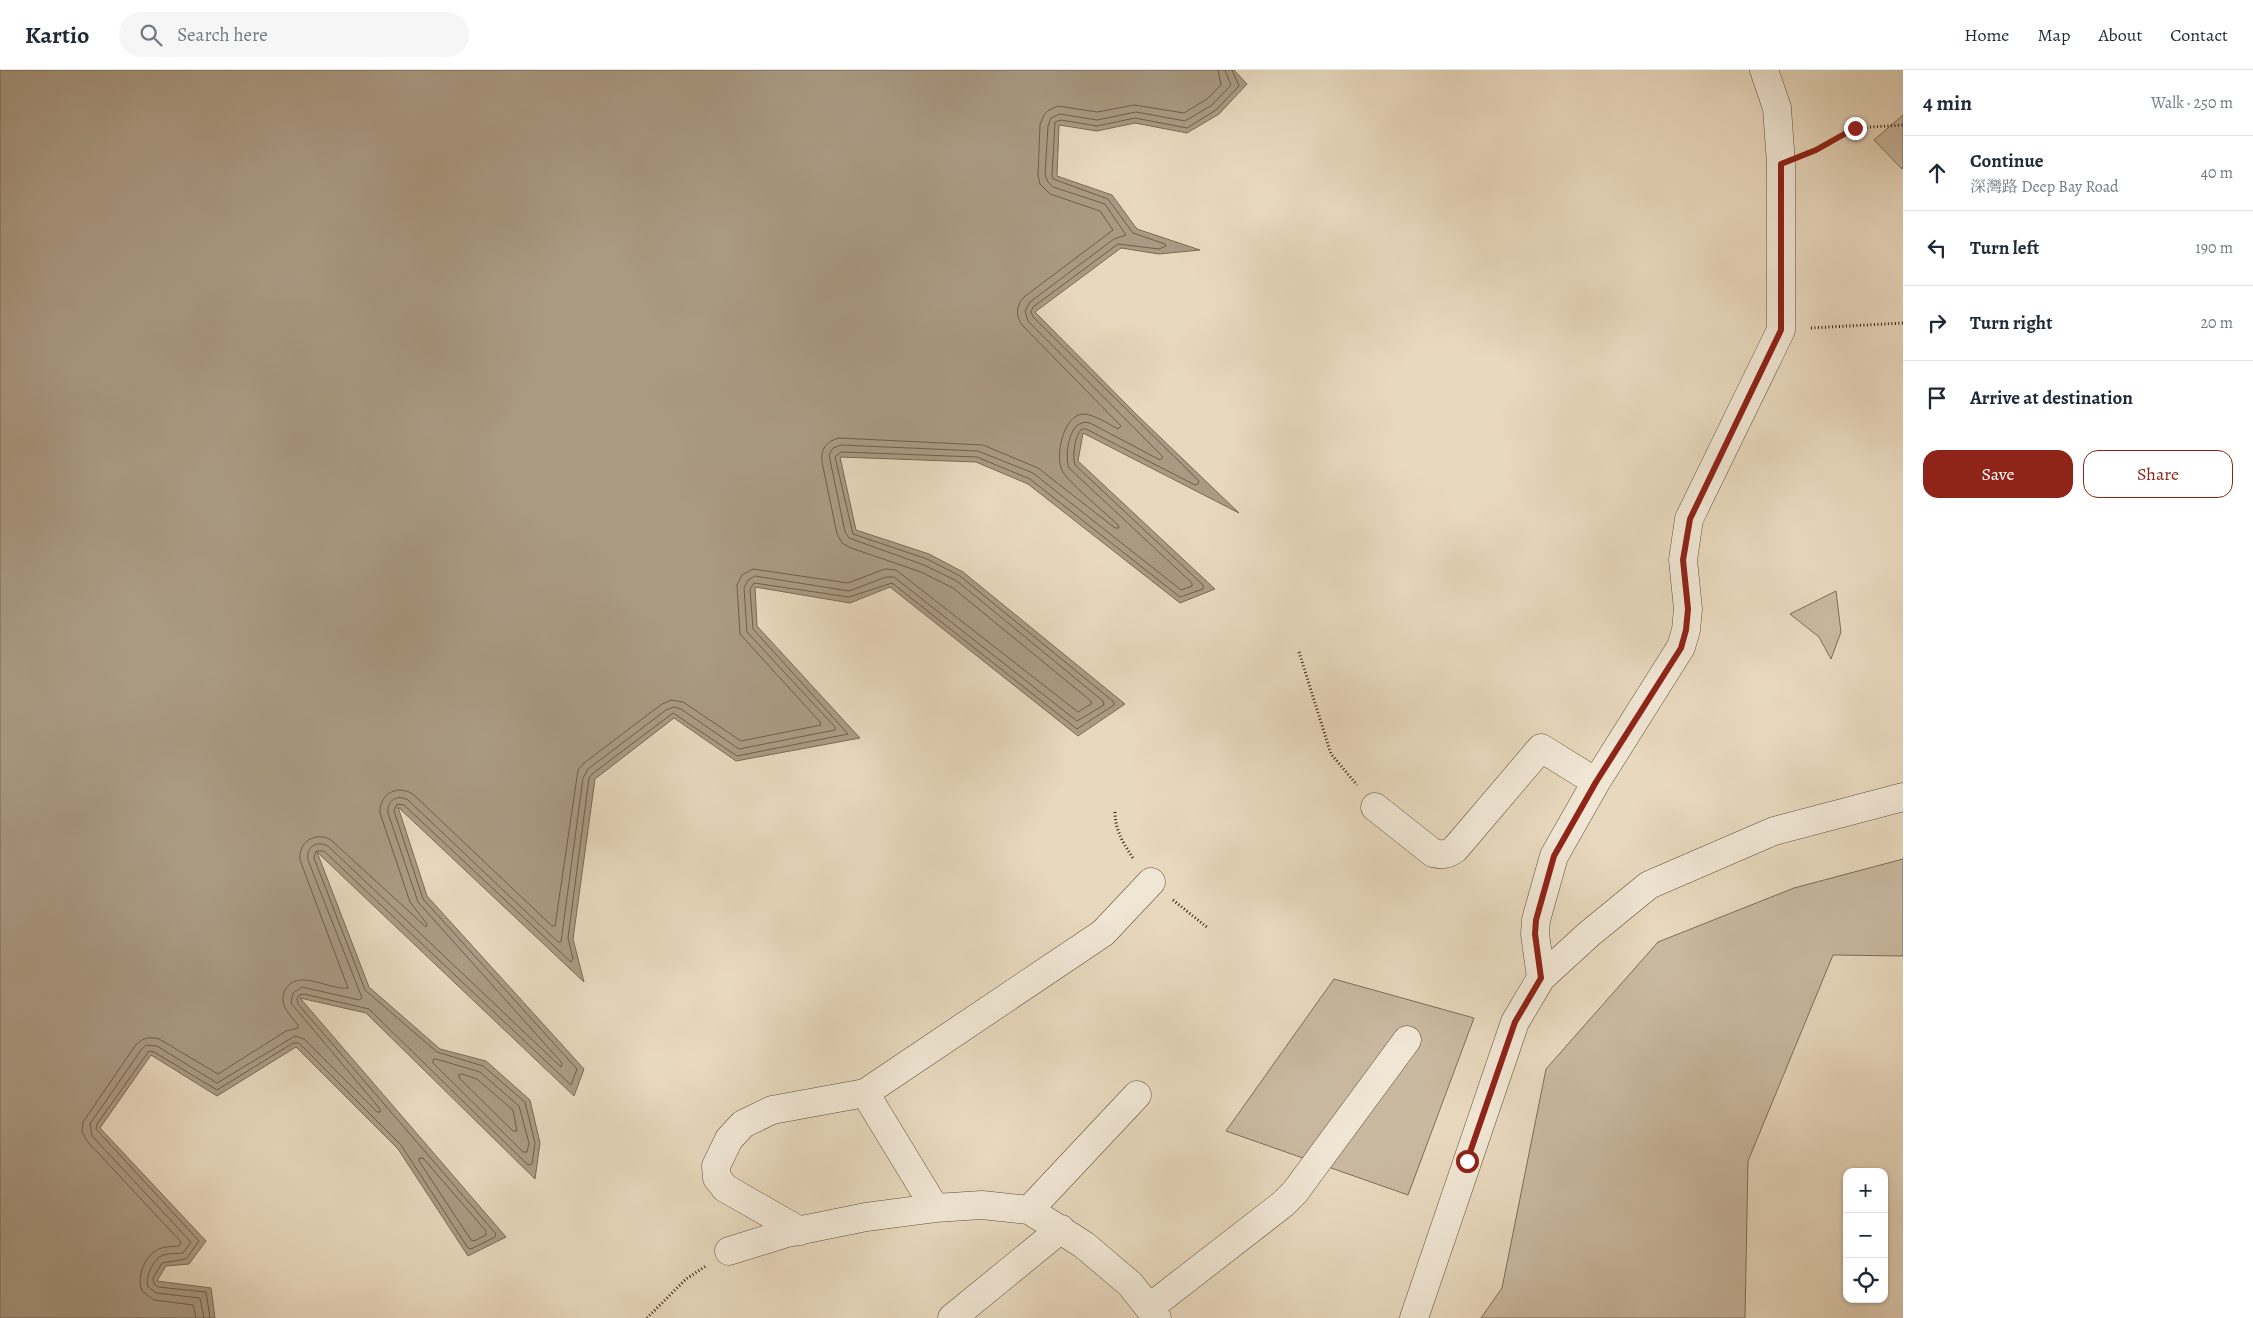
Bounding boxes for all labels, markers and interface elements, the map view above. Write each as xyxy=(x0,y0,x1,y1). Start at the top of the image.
search box xyxy=(119,12,469,57)
text: Kartio xyxy=(25,19,89,51)
icon: search xyxy=(137,21,165,49)
text: Search here xyxy=(177,22,268,48)
text: Home xyxy=(1964,23,2009,47)
text: Map xyxy=(2037,23,2070,47)
text: About xyxy=(2098,23,2142,47)
text: Contact xyxy=(2170,23,2228,47)
text: 4 min xyxy=(1923,89,1972,117)
text: Walk · 250 m xyxy=(2151,92,2233,114)
route end xyxy=(1844,117,1867,140)
text: Continue xyxy=(1970,148,2044,174)
icon: ahead xyxy=(1923,159,1951,187)
text: 40 m xyxy=(2201,162,2233,184)
text: 深灣路 Deep Bay Road xyxy=(1970,176,2119,198)
icon: left xyxy=(1923,234,1951,262)
text: Turn left xyxy=(1970,235,2039,261)
text: 190 m xyxy=(2195,237,2233,259)
icon: right xyxy=(1923,309,1951,337)
text: Turn right xyxy=(1970,310,2052,336)
text: 20 m xyxy=(2200,312,2233,334)
icon: arrive xyxy=(1923,384,1951,412)
text: Arrive at destination xyxy=(1970,385,2133,411)
button: Save xyxy=(1923,450,2073,498)
button: Share xyxy=(2083,450,2233,498)
route start xyxy=(1456,1150,1479,1173)
map controls xyxy=(1843,1168,1888,1303)
button: + xyxy=(1843,1168,1888,1213)
button: − xyxy=(1843,1213,1888,1258)
button: locate xyxy=(1843,1258,1888,1303)

